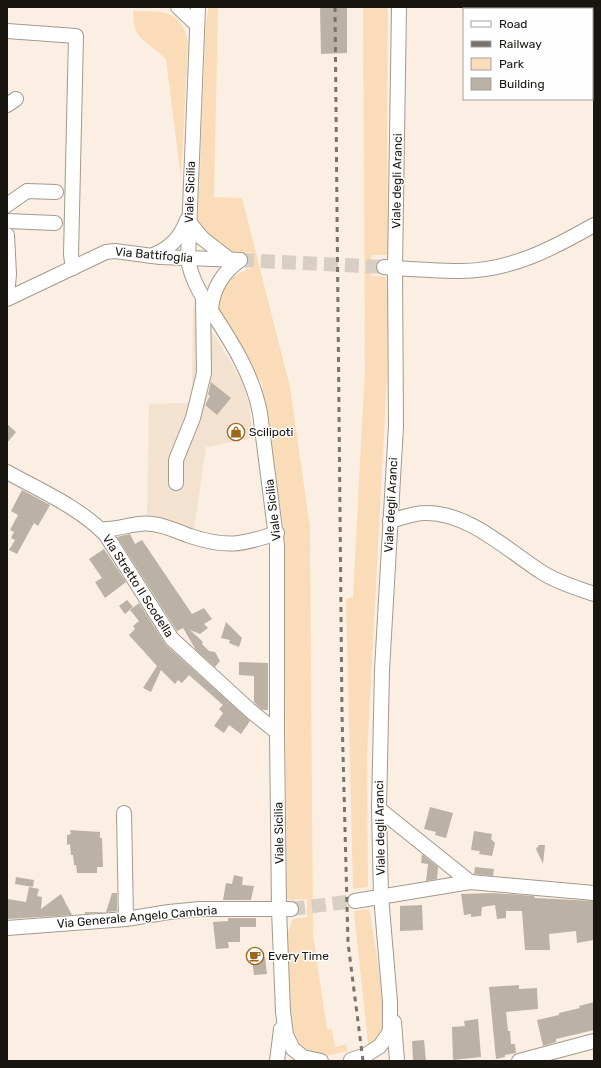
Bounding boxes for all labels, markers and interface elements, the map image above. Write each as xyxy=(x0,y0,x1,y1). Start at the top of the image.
legend xyxy=(463,8,593,100)
text: Road xyxy=(499,17,527,31)
text: Railway xyxy=(499,37,542,51)
text: Park xyxy=(499,57,525,71)
text: Building xyxy=(499,77,545,91)
street label: Viale degli Aranci xyxy=(389,133,405,229)
street label: Viale Sicilia xyxy=(182,161,198,223)
street label: Via Battifoglia xyxy=(114,245,194,265)
shop icon: Scilipoti xyxy=(226,422,246,442)
place label: Scilipoti xyxy=(249,425,293,439)
street label: Viale degli Aranci xyxy=(382,457,400,553)
street label: Viale Sicilia xyxy=(262,478,284,542)
street label: Via Stretto II Scodella xyxy=(100,532,176,640)
street label: Viale degli Aranci xyxy=(372,780,388,876)
street label: Viale Sicilia xyxy=(271,802,287,864)
street label: Via Generale Angelo Cambria xyxy=(56,903,218,931)
cafe icon: Every Time xyxy=(245,946,265,966)
place label: Every Time xyxy=(268,949,329,963)

